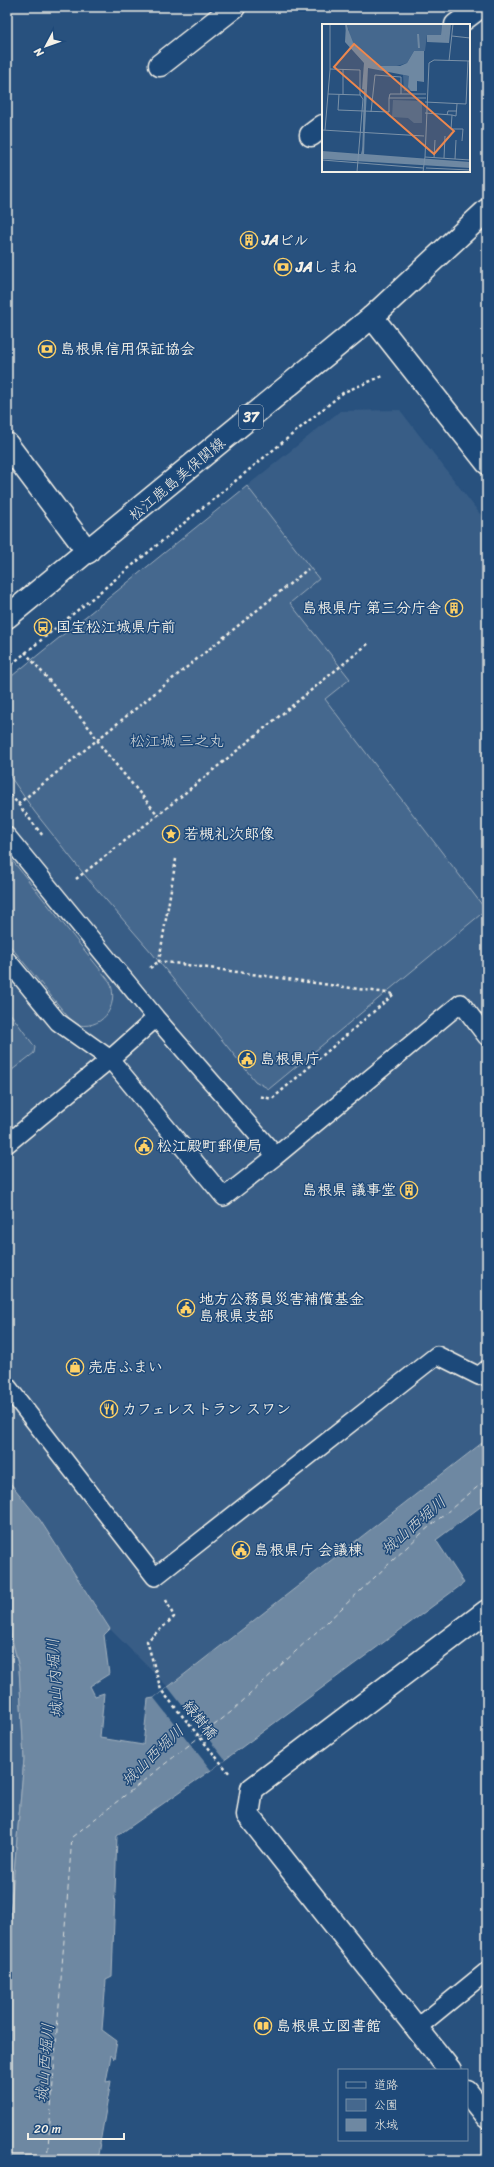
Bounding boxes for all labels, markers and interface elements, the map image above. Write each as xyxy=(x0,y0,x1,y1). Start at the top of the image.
inset map xyxy=(322,24,470,172)
north arrow xyxy=(26,26,66,66)
text: N xyxy=(29,43,49,62)
place label: JAビル xyxy=(261,227,309,253)
building icon: JAビル xyxy=(239,230,259,250)
place label: JAしまね xyxy=(295,254,358,280)
bank icon: JAしまね xyxy=(273,257,293,277)
place label: 島根県信用保証協会 xyxy=(60,336,195,362)
bank icon: 島根県信用保証協会 xyxy=(37,339,57,359)
road number: 37 xyxy=(239,405,263,429)
street label: 松江鹿島美保関線 xyxy=(123,430,231,528)
place label: 島根県庁 第三分庁舎 xyxy=(302,595,441,621)
building icon: 島根県庁 第三分庁舎 xyxy=(444,598,464,618)
place label: 国宝松江城県庁前 xyxy=(56,614,176,640)
bus stop icon: 国宝松江城県庁前 xyxy=(33,617,53,637)
park label: 松江城 三之丸 xyxy=(130,728,224,754)
place label: 若槻礼次郎像 xyxy=(184,821,274,847)
place icon: 若槻礼次郎像 xyxy=(161,824,181,844)
place label: 島根県庁 xyxy=(260,1046,320,1072)
public building icon: 島根県庁 xyxy=(237,1049,257,1069)
place label: 松江殿町郵便局 xyxy=(157,1133,262,1159)
public building icon: 松江殿町郵便局 xyxy=(134,1136,154,1156)
place label: 島根県 議事堂 xyxy=(302,1177,396,1203)
building icon: 島根県 議事堂 xyxy=(399,1180,419,1200)
place label: 地方公務員災害補償基金 島根県支部 xyxy=(199,1286,364,1329)
public building icon: 地方公務員災害補償基金 島根県支部 xyxy=(176,1298,196,1318)
place label: 売店ふまい xyxy=(88,1354,163,1380)
shop icon: 売店ふまい xyxy=(65,1357,85,1377)
place label: カフェレストラン スワン xyxy=(122,1396,291,1422)
restaurant icon: カフェレストラン スワン xyxy=(99,1399,119,1419)
water label: 城山西堀川 xyxy=(374,1488,453,1563)
place label: 島根県庁 会議棟 xyxy=(254,1537,363,1563)
public building icon: 島根県庁 会議棟 xyxy=(231,1540,251,1560)
water label: 城山内堀川 xyxy=(38,1637,71,1719)
street label: 緑樹橋 xyxy=(176,1694,224,1746)
water label: 城山西堀川 xyxy=(113,1717,191,1794)
place label: 島根県立図書館 xyxy=(276,2013,381,2039)
library icon: 島根県立図書館 xyxy=(253,2016,273,2036)
water label: 城山西堀川 xyxy=(27,2022,62,2104)
legend xyxy=(338,2069,468,2141)
text: 道路 xyxy=(374,2074,398,2096)
text: 公園 xyxy=(374,2094,398,2116)
text: 水域 xyxy=(374,2114,398,2136)
scale bar xyxy=(28,2115,124,2141)
text: 20 m xyxy=(34,2118,61,2140)

